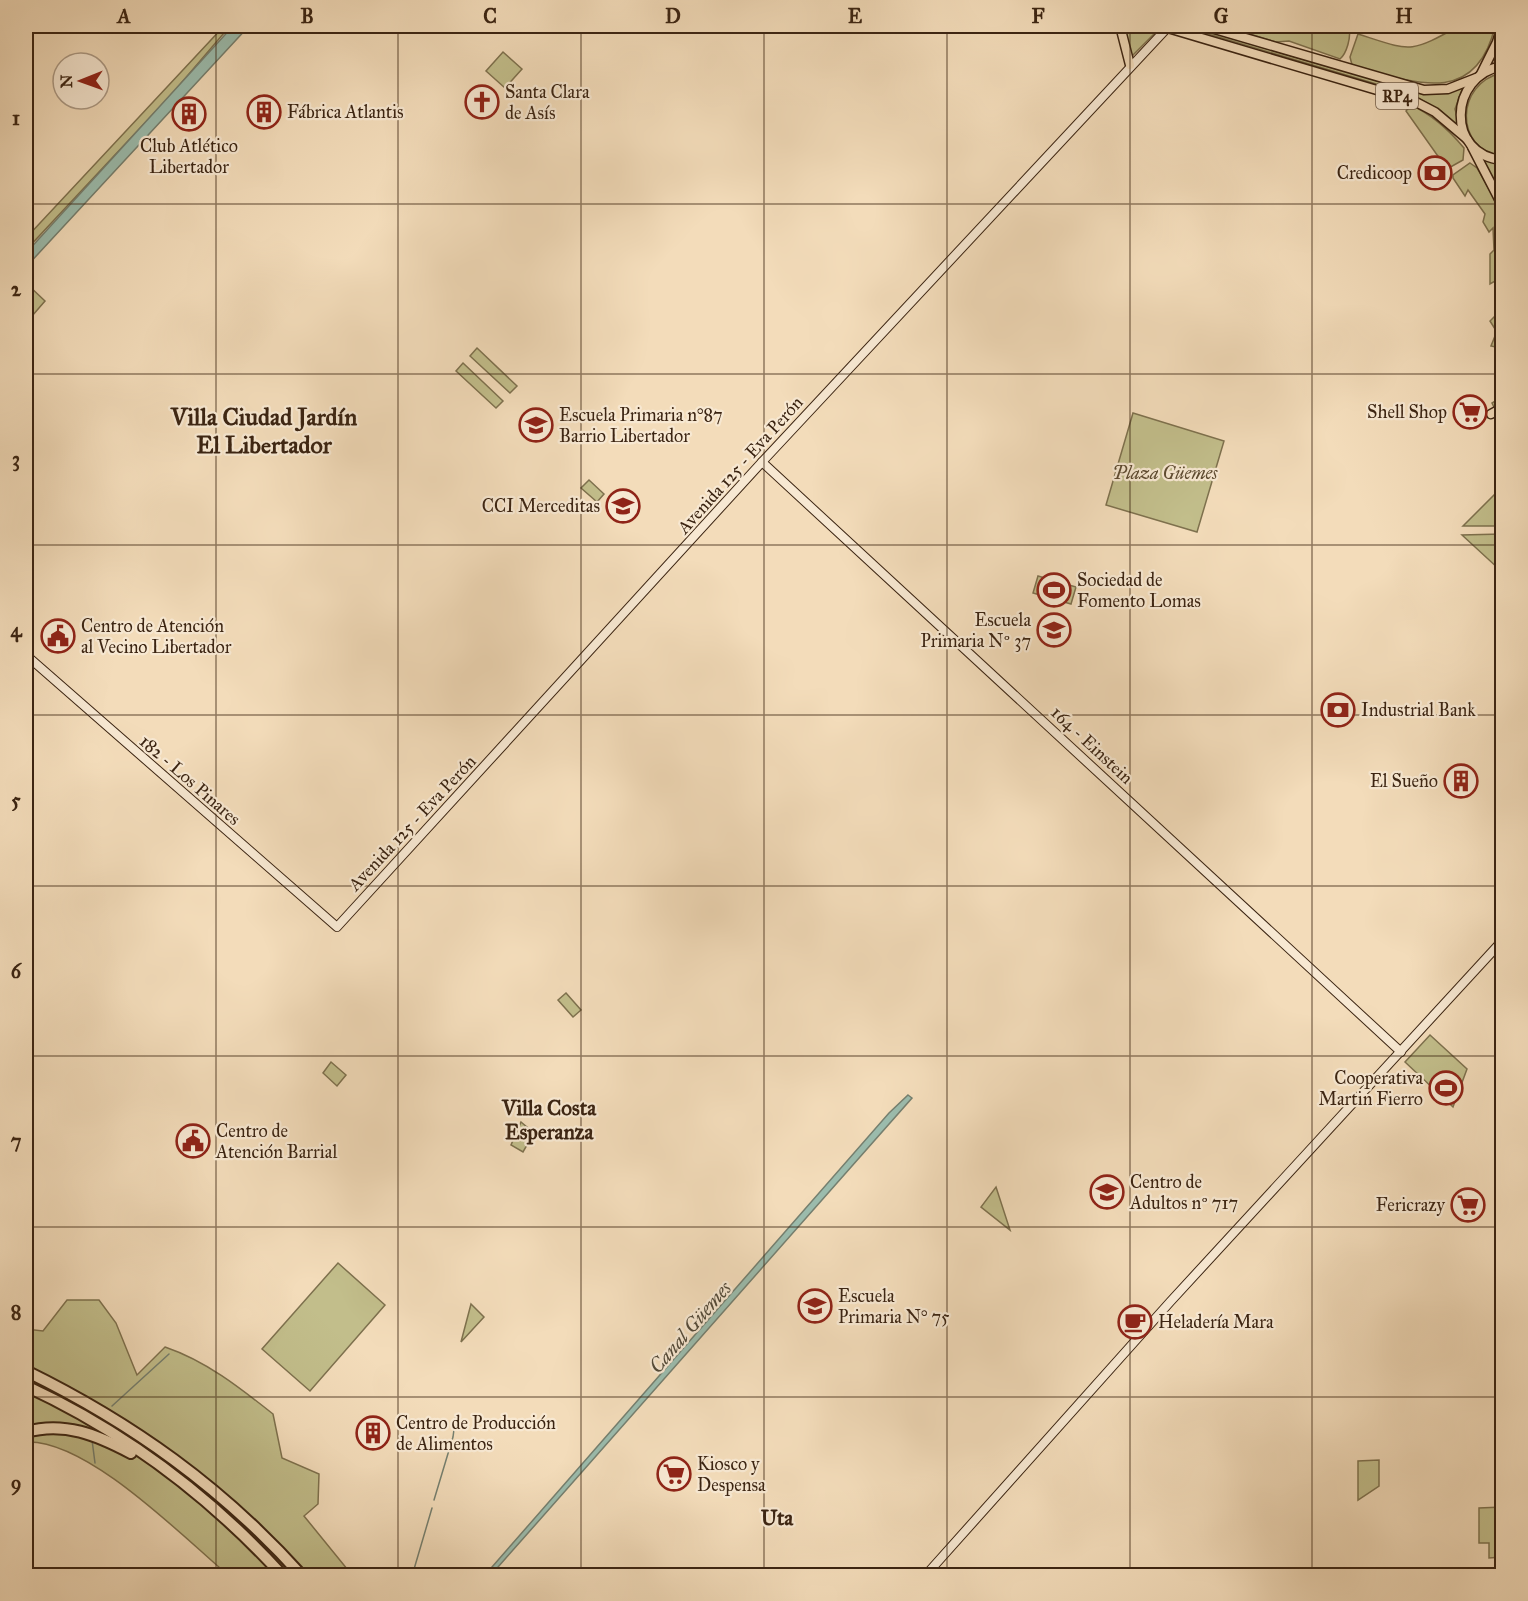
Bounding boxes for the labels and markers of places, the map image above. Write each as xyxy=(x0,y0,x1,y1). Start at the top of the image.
place label: Santa Clara de Asís xyxy=(505,81,590,124)
church icon: Santa Clara de Asís xyxy=(464,84,500,120)
building icon: Fábrica Atlantis xyxy=(246,94,282,130)
building icon: Club Atlético Libertador xyxy=(171,96,207,132)
place label: Fábrica Atlantis xyxy=(287,101,404,123)
place label: Club Atlético Libertador xyxy=(140,135,238,178)
bank icon: Credicoop xyxy=(1417,155,1453,191)
place label: Credicoop xyxy=(1337,162,1412,184)
supermarket icon: Shell Shop xyxy=(1452,394,1488,430)
place label: Shell Shop xyxy=(1367,401,1447,423)
place label: Escuela Primaria n°87 Barrio Libertador xyxy=(559,404,723,447)
school or university icon: Escuela Primaria n°87 Barrio Libertador xyxy=(518,407,554,443)
school or university icon: CCI Merceditas xyxy=(605,488,641,524)
place label: CCI Merceditas xyxy=(482,495,600,517)
place label: Sociedad de Fomento Lomas xyxy=(1077,569,1201,612)
sports icon: Sociedad de Fomento Lomas xyxy=(1036,572,1072,608)
place label: Escuela Primaria Nº 37 xyxy=(920,609,1031,652)
school or university icon: Escuela Primaria Nº 37 xyxy=(1036,612,1072,648)
place label: Centro de Atención al Vecino Libertador xyxy=(81,615,232,658)
public building icon: Centro de Atención al Vecino Libertador xyxy=(40,618,76,654)
bank icon: Industrial Bank xyxy=(1320,692,1356,728)
place label: Industrial Bank xyxy=(1361,699,1476,721)
building icon: El Sueño xyxy=(1443,763,1479,799)
place label: El Sueño xyxy=(1370,770,1438,792)
place label: Cooperativa Martin Fierro xyxy=(1318,1067,1423,1110)
sports icon: Cooperativa Martin Fierro xyxy=(1428,1070,1464,1106)
place label: Centro de Atención Barrial xyxy=(215,1120,337,1163)
public building icon: Centro de Atención Barrial xyxy=(175,1123,211,1159)
place label: Centro de Adultos nº 717 xyxy=(1129,1171,1238,1214)
school or university icon: Centro de Adultos nº 717 xyxy=(1089,1174,1125,1210)
supermarket icon: Fericrazy xyxy=(1450,1187,1486,1223)
place label: Fericrazy xyxy=(1376,1194,1446,1216)
place label: Escuela Primaria N° 75 xyxy=(838,1285,950,1328)
school or university icon: Escuela Primaria N° 75 xyxy=(797,1288,833,1324)
cafe icon: Heladería Mara xyxy=(1117,1304,1153,1340)
place label: Heladería Mara xyxy=(1158,1311,1274,1333)
place label: Centro de Producción de Alimentos xyxy=(396,1412,556,1455)
building icon: Centro de Producción de Alimentos xyxy=(355,1415,391,1451)
place label: Kiosco y Despensa xyxy=(697,1453,766,1496)
supermarket icon: Kiosco y Despensa xyxy=(656,1456,692,1492)

